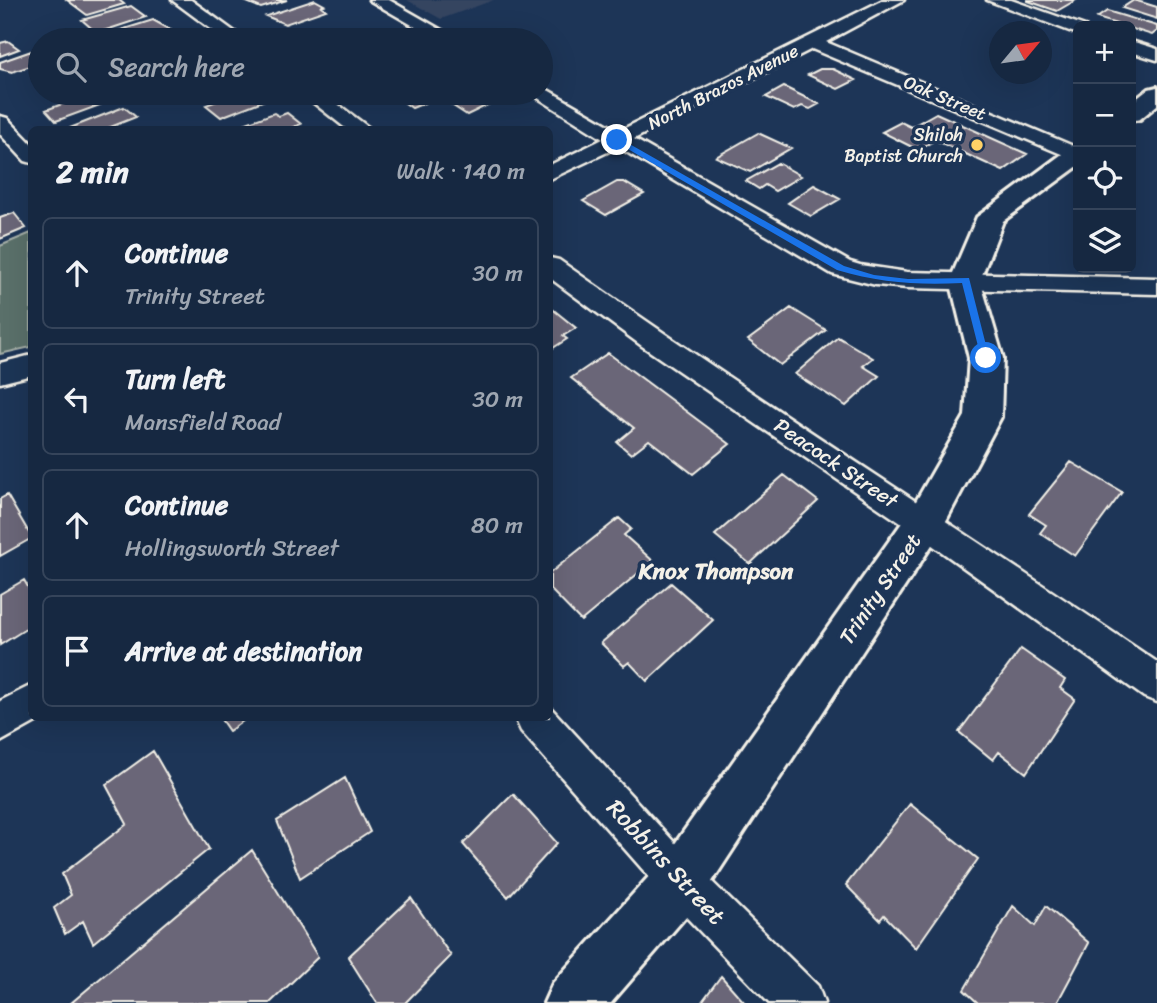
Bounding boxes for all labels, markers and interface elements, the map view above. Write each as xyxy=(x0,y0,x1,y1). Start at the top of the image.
north arrow xyxy=(989,21,1052,84)
map controls xyxy=(1073,21,1136,273)
button: + xyxy=(1073,21,1136,84)
search box xyxy=(28,28,553,105)
street label: North Brazos Avenue xyxy=(642,35,804,139)
text: Search here xyxy=(108,44,245,90)
icon: search xyxy=(52,48,90,86)
street label: Oak Street xyxy=(899,66,992,130)
button: − xyxy=(1073,84,1136,147)
place label: Shiloh Baptist Church xyxy=(844,119,963,172)
route end xyxy=(601,124,632,155)
marker: Shiloh Baptist Church xyxy=(969,137,985,153)
text: 2 min xyxy=(56,145,129,199)
button: locate xyxy=(1073,147,1136,210)
text: Walk · 140 m xyxy=(396,151,525,192)
button: layers xyxy=(1073,210,1136,273)
text: Continue xyxy=(125,230,228,276)
text: 30 m xyxy=(472,253,523,294)
icon: ahead xyxy=(58,254,96,292)
text: Trinity Street xyxy=(125,276,265,317)
route start xyxy=(970,342,1001,373)
text: Turn left xyxy=(125,356,225,402)
text: 30 m xyxy=(472,379,523,420)
icon: left xyxy=(58,380,96,418)
text: Mansfield Road xyxy=(125,402,281,443)
street label: Peacock Street xyxy=(766,407,907,520)
text: Continue xyxy=(125,482,228,528)
text: 80 m xyxy=(471,505,523,546)
icon: ahead xyxy=(58,506,96,544)
street label: Trinity Street xyxy=(828,525,932,653)
text: Hollingsworth Street xyxy=(125,528,339,569)
district label: Knox Thompson xyxy=(638,551,794,592)
text: Arrive at destination xyxy=(125,628,362,674)
icon: arrive xyxy=(58,632,96,670)
street label: Robbins Street xyxy=(596,789,736,935)

